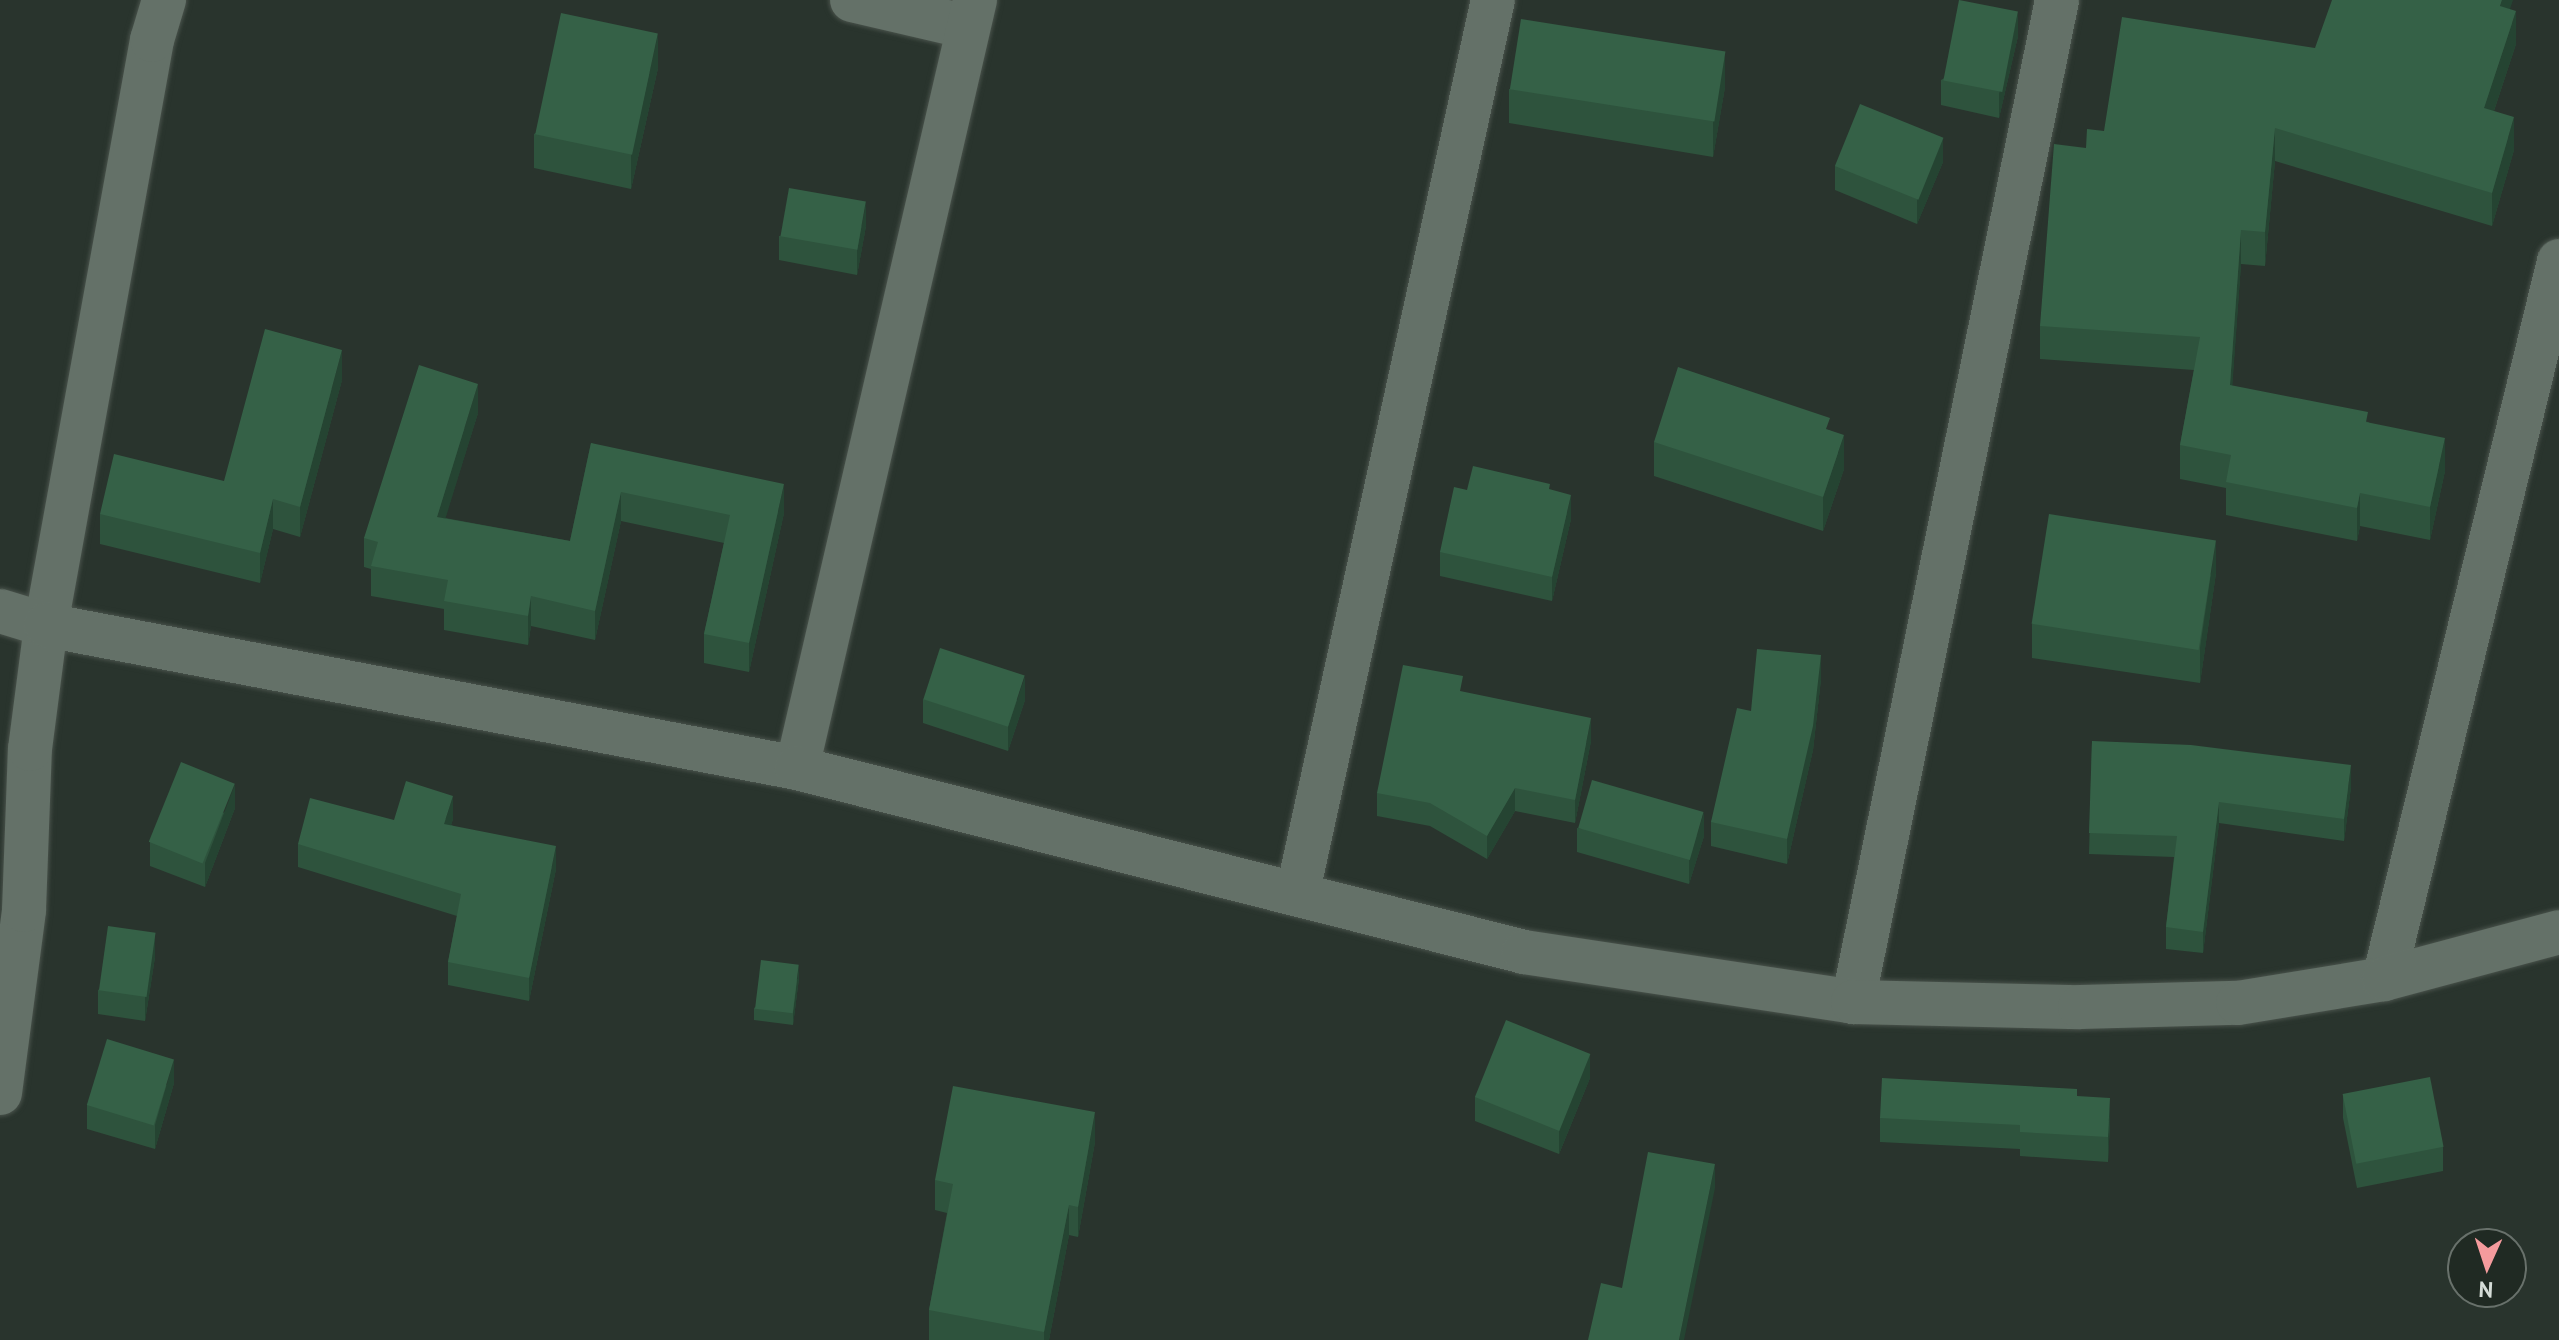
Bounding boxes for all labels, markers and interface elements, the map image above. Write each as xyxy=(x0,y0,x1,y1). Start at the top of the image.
north arrow xyxy=(2447,1228,2527,1308)
text: N xyxy=(2478,1276,2494,1304)

